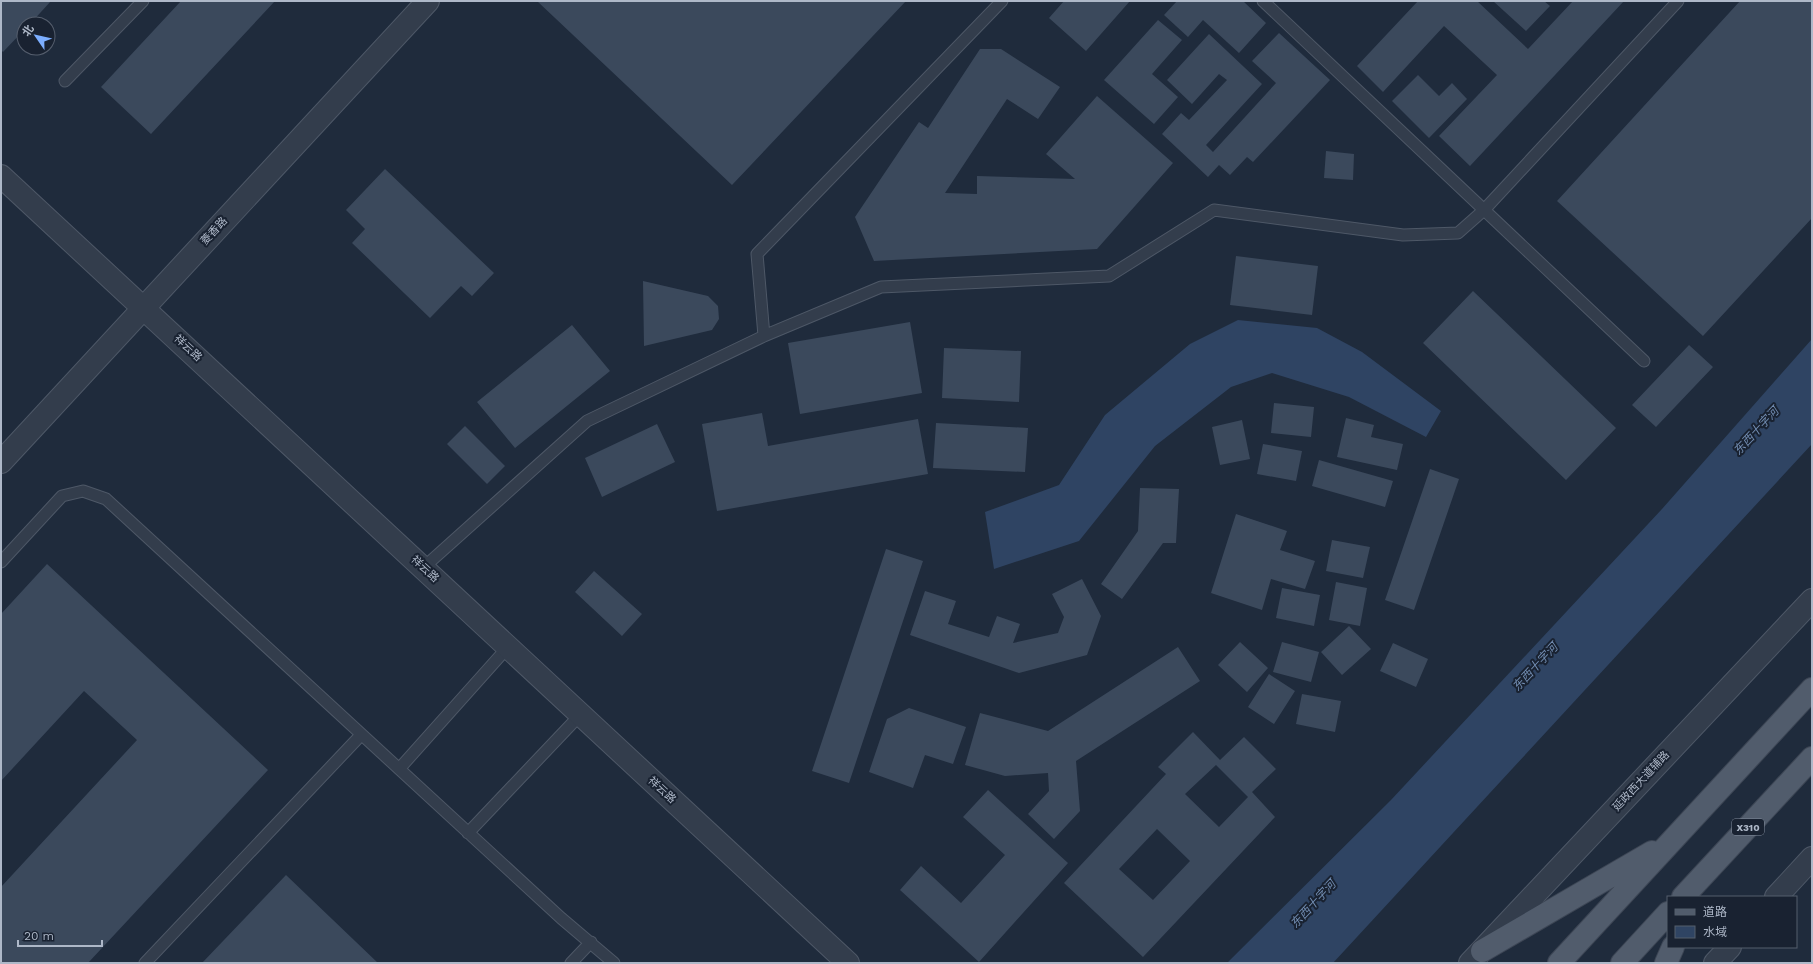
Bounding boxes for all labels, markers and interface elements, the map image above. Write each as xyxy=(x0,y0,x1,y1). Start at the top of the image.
north arrow xyxy=(16,16,56,56)
text: 北 xyxy=(20,22,37,39)
street label: 菱香路 xyxy=(198,214,230,248)
street label: 祥云路 xyxy=(171,332,205,364)
water label: 东西十字河 xyxy=(1730,403,1783,458)
street label: 祥云路 xyxy=(408,553,442,585)
water label: 东西十字河 xyxy=(1509,639,1562,694)
street label: 延政西大道辅路 xyxy=(1610,748,1672,814)
street label: 祥云路 xyxy=(645,774,679,806)
road number: X310 xyxy=(1732,819,1764,835)
water label: 东西十字河 xyxy=(1287,876,1340,931)
legend xyxy=(1667,896,1797,948)
text: 道路 xyxy=(1703,905,1727,919)
scale bar xyxy=(18,922,102,948)
text: 水域 xyxy=(1703,925,1727,939)
text: 20 m xyxy=(24,929,54,943)

